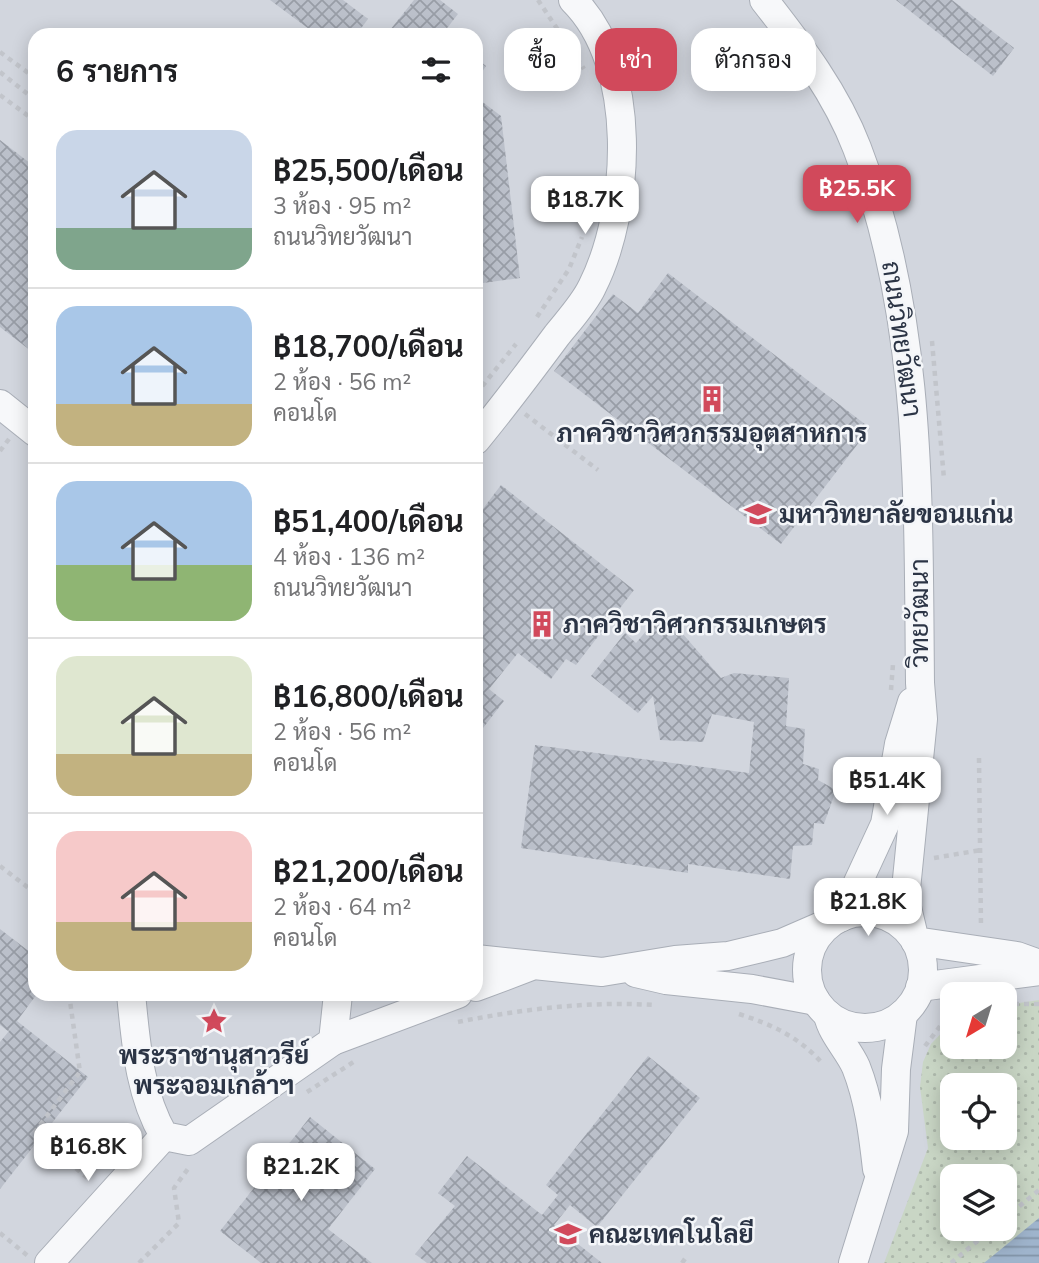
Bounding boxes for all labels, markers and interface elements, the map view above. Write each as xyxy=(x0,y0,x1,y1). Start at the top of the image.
chip: ซื้อ xyxy=(504,28,581,91)
chip: เช่า xyxy=(595,28,677,91)
chip: ตัวกรอง xyxy=(691,28,816,91)
icon: filters xyxy=(417,51,455,89)
text: 6 รายการ xyxy=(56,52,178,90)
text: ฿25,500/เดือน xyxy=(273,151,464,189)
icon: home xyxy=(112,158,196,242)
pin: ฿25.5K xyxy=(800,166,914,225)
text: ฿25.5K xyxy=(819,173,895,202)
pin: ฿18.7K xyxy=(528,176,642,236)
text: ฿18.7K xyxy=(547,184,623,213)
text: 3 ห้อง · 95 m² xyxy=(273,191,411,220)
text: ถนนวิทยวัฒนา xyxy=(273,222,412,251)
street label: ถนนวิทยวัฒนา xyxy=(875,259,930,419)
text: ฿18,700/เดือน xyxy=(273,327,464,365)
icon: home xyxy=(112,334,196,418)
text: 2 ห้อง · 56 m² xyxy=(273,367,411,396)
building icon: ภาควิชาวิศวกรรมอุตสาหการ xyxy=(697,384,727,414)
text: คอนโด xyxy=(273,398,337,427)
place label: ภาควิชาวิศวกรรมอุตสาหการ xyxy=(556,416,868,451)
place label: มหาวิทยาลัยขอนแก่น xyxy=(779,497,1014,530)
school or university icon: มหาวิทยาลัยขอนแก่น xyxy=(743,499,773,529)
text: ฿51,400/เดือน xyxy=(273,502,464,540)
icon: home xyxy=(112,509,196,593)
text: 4 ห้อง · 136 m² xyxy=(273,542,425,571)
street label: วิทยวัฒนา xyxy=(902,558,935,669)
text: ถนนวิทยวัฒนา xyxy=(273,573,412,602)
place label: ภาควิชาวิศวกรรมเกษตร xyxy=(563,607,827,640)
building icon: ภาควิชาวิศวกรรมเกษตร xyxy=(527,609,557,639)
text: ฿16,800/เดือน xyxy=(273,677,464,715)
icon: home xyxy=(112,684,196,768)
text: 2 ห้อง · 56 m² xyxy=(273,717,411,746)
text: คอนโด xyxy=(273,748,337,777)
pin: ฿51.4K xyxy=(830,758,944,817)
text: ฿51.4K xyxy=(849,765,925,794)
text: ฿21,200/เดือน xyxy=(273,852,464,890)
icon: home xyxy=(112,859,196,943)
pin: ฿21.8K xyxy=(811,878,925,938)
text: ฿21.8K xyxy=(830,886,906,915)
text: 2 ห้อง · 64 m² xyxy=(273,892,411,921)
text: คอนโด xyxy=(273,923,337,952)
north arrow xyxy=(940,982,1017,1059)
map controls xyxy=(940,982,1017,1241)
place icon: พระราชานุสาวรีย์ พระจอมเกล้าฯ xyxy=(199,1006,229,1036)
place label: พระราชานุสาวรีย์ พระจอมเกล้าฯ xyxy=(119,1038,310,1101)
button: locate xyxy=(940,1073,1017,1150)
pin: ฿16.8K xyxy=(31,1124,145,1183)
text: ฿16.8K xyxy=(50,1131,126,1160)
pin: ฿21.2K xyxy=(244,1144,358,1203)
text: ฿21.2K xyxy=(263,1151,339,1180)
button: layers xyxy=(940,1164,1017,1241)
place label: คณะเทคโนโลยี xyxy=(589,1217,754,1250)
school or university icon: คณะเทคโนโลยี xyxy=(553,1219,583,1249)

